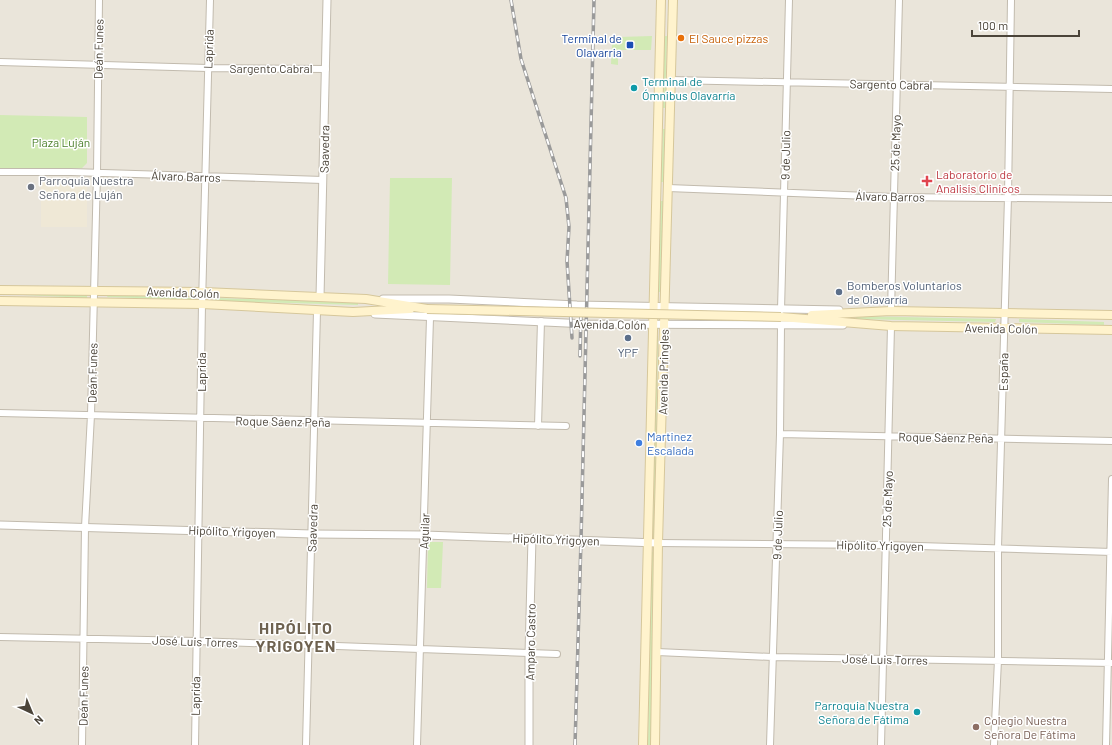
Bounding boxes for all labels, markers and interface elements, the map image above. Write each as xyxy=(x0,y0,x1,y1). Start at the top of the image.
scale bar xyxy=(972,12,1079,38)
text: 100 m xyxy=(978,18,1008,32)
street label: Deán Funes xyxy=(90,19,106,79)
street label: Laprida xyxy=(200,29,216,69)
place label: Terminal de Olavarria xyxy=(562,31,622,59)
place label: El Sauce pizzas xyxy=(689,31,768,45)
marker: El Sauce pizzas xyxy=(676,33,686,43)
marker: Terminal de Olavarria xyxy=(625,40,635,50)
street label: Sargento Cabral xyxy=(230,61,312,75)
place label: Terminal de Ómnibus Olavarría xyxy=(642,74,735,102)
street label: Sargento Cabral xyxy=(849,76,933,92)
marker: Terminal de Ómnibus Olavarría xyxy=(629,83,639,93)
street label: 25 de Mayo xyxy=(887,114,903,172)
street label: Saavedra xyxy=(317,125,331,173)
street label: 9 de Julio xyxy=(778,130,792,180)
park label: Plaza Luján xyxy=(32,135,90,149)
place label: Laboratorio de Analisis Clinicos xyxy=(936,167,1020,195)
street label: Álvaro Barros xyxy=(151,168,221,184)
place label: Parroquia Nuestra Señora de Luján xyxy=(39,173,134,201)
marker: Laboratorio de Analisis Clinicos xyxy=(921,175,933,187)
marker: Parroquia Nuestra Señora de Luján xyxy=(26,182,36,192)
street label: Álvaro Barros xyxy=(855,188,925,204)
place label: Bomberos Voluntarios de Olavarría xyxy=(847,278,962,306)
street label: Avenida Colón xyxy=(146,284,220,300)
marker: Bomberos Voluntarios de Olavarría xyxy=(834,287,844,297)
street label: Avenida Colón xyxy=(573,316,647,332)
street label: Avenida Colón xyxy=(964,320,1038,336)
street label: Avenida Pringles xyxy=(655,329,671,415)
marker: YPF xyxy=(623,333,633,343)
street label: Deán Funes xyxy=(84,343,100,403)
place label: YPF xyxy=(618,345,638,359)
street label: Laprida xyxy=(194,352,208,392)
street label: España xyxy=(996,353,1010,391)
street label: Roque Sáenz Peña xyxy=(235,413,331,429)
place label: Martinez Escalada xyxy=(647,429,694,457)
street label: Roque Sáenz Peña xyxy=(898,429,994,445)
marker: Martinez Escalada xyxy=(634,438,644,448)
street label: 25 de Mayo xyxy=(879,470,895,528)
street label: Saavedra xyxy=(304,504,320,552)
street label: 9 de Julio xyxy=(769,510,785,560)
street label: Aguilar xyxy=(416,512,432,549)
street label: Hipólito Yrigoyen xyxy=(188,522,276,540)
street label: Hipólito Yrigoyen xyxy=(512,530,600,548)
street label: Hipólito Yrigoyen xyxy=(836,537,924,553)
street label: Amparo Castro xyxy=(522,603,538,681)
district label: HIPÓLITO YRIGOYEN xyxy=(256,618,336,655)
street label: José Luis Torres xyxy=(152,633,238,650)
street label: José Luis Torres xyxy=(842,651,928,667)
street label: Deán Funes xyxy=(75,666,91,726)
street label: Laprida xyxy=(188,676,202,716)
north arrow xyxy=(12,693,52,733)
place label: Parroquia Nuestra Señora de Fátima xyxy=(814,698,909,726)
marker: Parroquia Nuestra Señora de Fátima xyxy=(912,707,922,717)
text: N xyxy=(32,713,46,728)
place label: Colegio Nuestra Señora De Fátima xyxy=(984,713,1076,741)
marker: Colegio Nuestra Señora De Fátima xyxy=(971,722,981,732)

